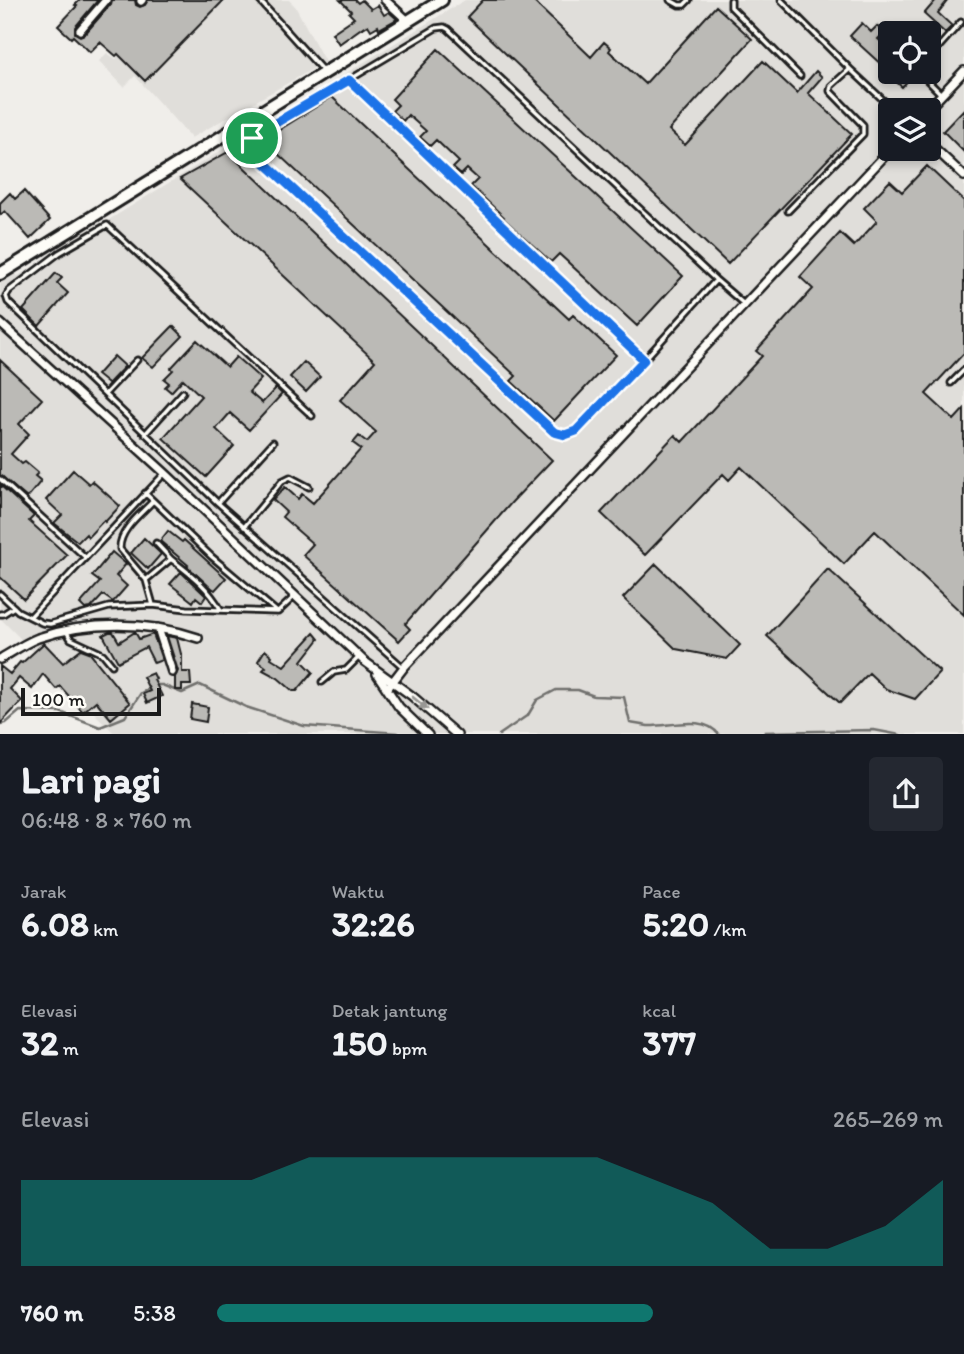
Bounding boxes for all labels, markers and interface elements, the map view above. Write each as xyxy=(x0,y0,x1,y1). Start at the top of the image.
map controls xyxy=(878,21,941,161)
button: locate xyxy=(878,21,941,84)
button: layers xyxy=(878,98,941,161)
pin xyxy=(222,108,282,168)
icon: arrive xyxy=(233,119,271,157)
scale bar xyxy=(21,685,161,717)
text: 100 m xyxy=(32,688,84,711)
one-way arrow xyxy=(410,695,428,710)
text: Lari pagi xyxy=(21,757,161,803)
button: share xyxy=(869,757,943,831)
text: 06:48 · 8 × 760 m xyxy=(21,806,192,834)
text: Jarak xyxy=(21,880,66,903)
text: Waktu xyxy=(332,880,384,903)
text: Pace xyxy=(642,880,680,903)
text: 6.08 xyxy=(21,903,89,945)
text: 32:26 xyxy=(332,903,415,945)
text: 5:20 xyxy=(642,903,709,945)
text: km xyxy=(89,918,118,941)
text: /km xyxy=(709,918,747,941)
text: Elevasi xyxy=(21,999,77,1022)
text: Detak jantung xyxy=(332,999,447,1022)
text: kcal xyxy=(642,999,676,1022)
text: 32 xyxy=(21,1022,59,1064)
text: 150 xyxy=(332,1022,388,1064)
text: 377 xyxy=(642,1022,696,1064)
text: m xyxy=(59,1037,79,1060)
text: bpm xyxy=(388,1037,427,1060)
text: Elevasi xyxy=(21,1105,89,1133)
text: 265–269 m xyxy=(833,1105,943,1133)
text: 760 m xyxy=(21,1299,83,1327)
text: 5:38 xyxy=(133,1299,176,1327)

